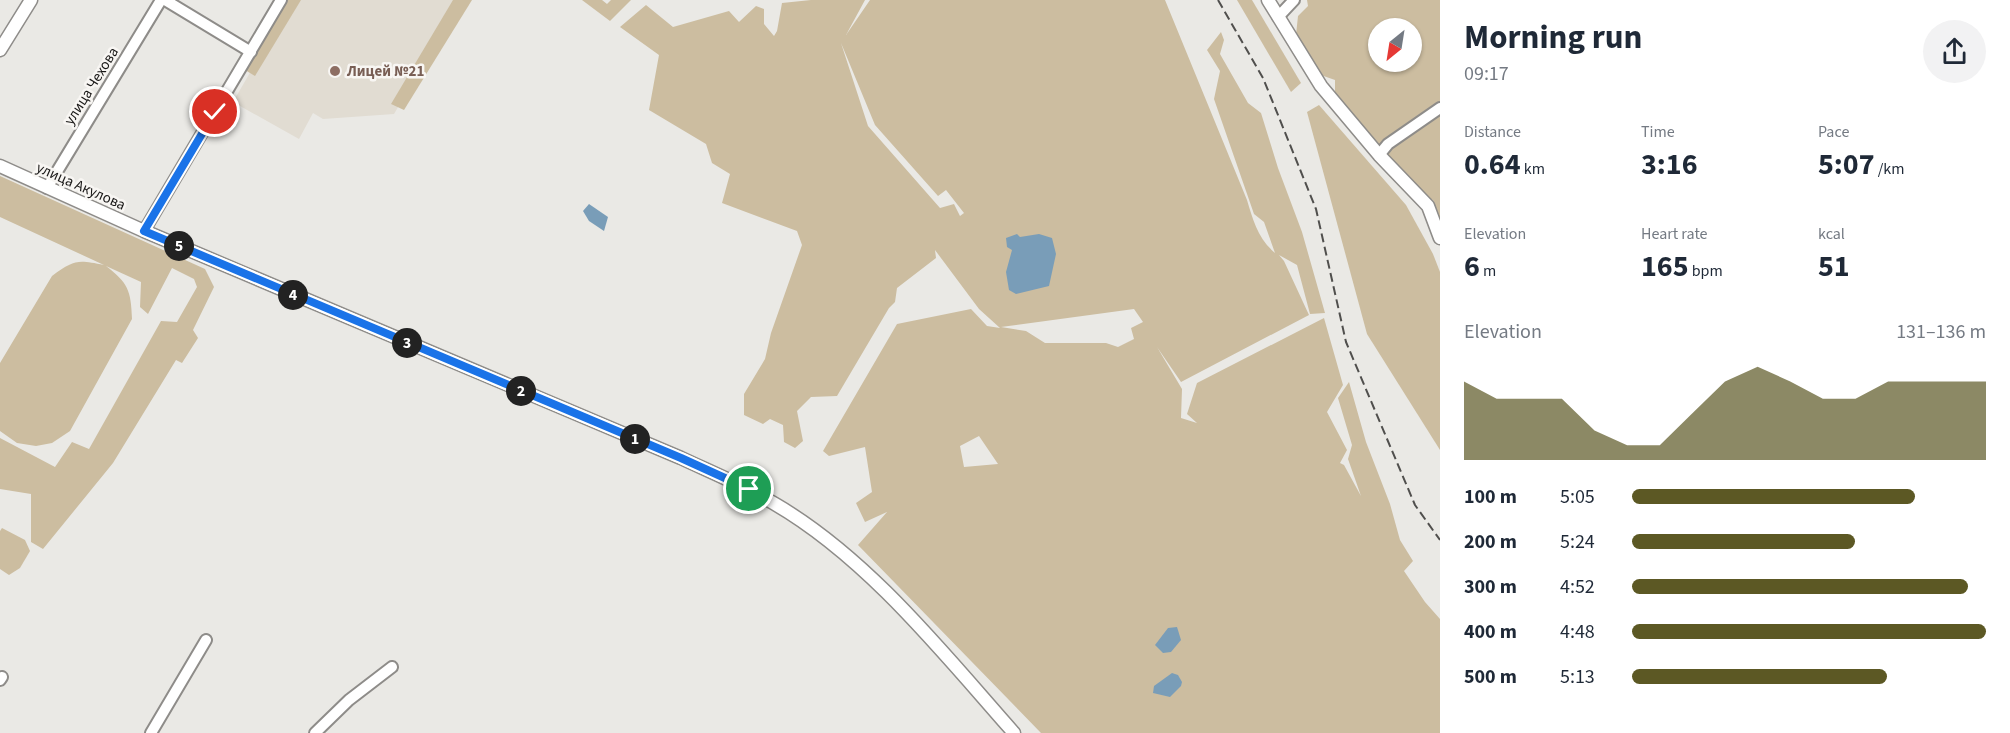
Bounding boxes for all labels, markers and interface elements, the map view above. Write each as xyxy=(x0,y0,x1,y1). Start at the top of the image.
text: Morning run xyxy=(1464,14,1642,61)
north arrow xyxy=(1368,18,1422,72)
map controls xyxy=(1368,18,1422,72)
button: share xyxy=(1923,20,1986,83)
street label: улица Чехова xyxy=(59,43,124,129)
text: 09:17 xyxy=(1464,60,1509,88)
place label: Лицей №21 xyxy=(346,61,424,82)
marker: Лицей №21 xyxy=(328,64,342,78)
pin xyxy=(189,86,240,137)
icon: check xyxy=(198,95,231,128)
text: Distance xyxy=(1464,121,1521,143)
text: Time xyxy=(1641,121,1675,143)
text: Pace xyxy=(1818,121,1849,143)
text: 0.64 xyxy=(1464,143,1521,186)
text: 3:16 xyxy=(1641,143,1698,186)
text: 5:07 xyxy=(1818,143,1875,186)
street label: улица Акулова xyxy=(33,157,129,216)
text: km xyxy=(1521,158,1545,180)
text: /km xyxy=(1875,158,1905,180)
text: Elevation xyxy=(1464,223,1526,245)
text: Heart rate xyxy=(1641,223,1708,245)
text: kcal xyxy=(1818,223,1845,245)
pin: 5 xyxy=(164,231,194,261)
text: 5 xyxy=(175,235,183,257)
text: 6 xyxy=(1464,245,1480,288)
text: 165 xyxy=(1641,245,1689,288)
text: 51 xyxy=(1818,245,1850,288)
text: m xyxy=(1480,260,1496,282)
text: bpm xyxy=(1689,260,1723,282)
pin: 4 xyxy=(278,280,308,310)
text: 4 xyxy=(289,284,297,306)
text: Elevation xyxy=(1464,318,1542,346)
text: 131–136 m xyxy=(1896,318,1986,346)
pin: 3 xyxy=(392,328,422,358)
text: 3 xyxy=(403,332,411,354)
pin: 2 xyxy=(506,376,536,406)
text: 2 xyxy=(517,380,525,402)
pin: 1 xyxy=(620,424,650,454)
text: 1 xyxy=(631,428,639,450)
pin xyxy=(723,463,774,514)
icon: arrive xyxy=(732,472,765,505)
text: 100 m xyxy=(1464,483,1517,511)
text: 5:05 xyxy=(1560,483,1595,511)
text: 200 m xyxy=(1464,528,1517,556)
text: 5:24 xyxy=(1560,528,1595,556)
text: 300 m xyxy=(1464,573,1517,601)
text: 4:52 xyxy=(1560,573,1595,601)
text: 400 m xyxy=(1464,618,1517,646)
text: 4:48 xyxy=(1560,618,1595,646)
text: 500 m xyxy=(1464,663,1517,691)
text: 5:13 xyxy=(1560,663,1595,691)

